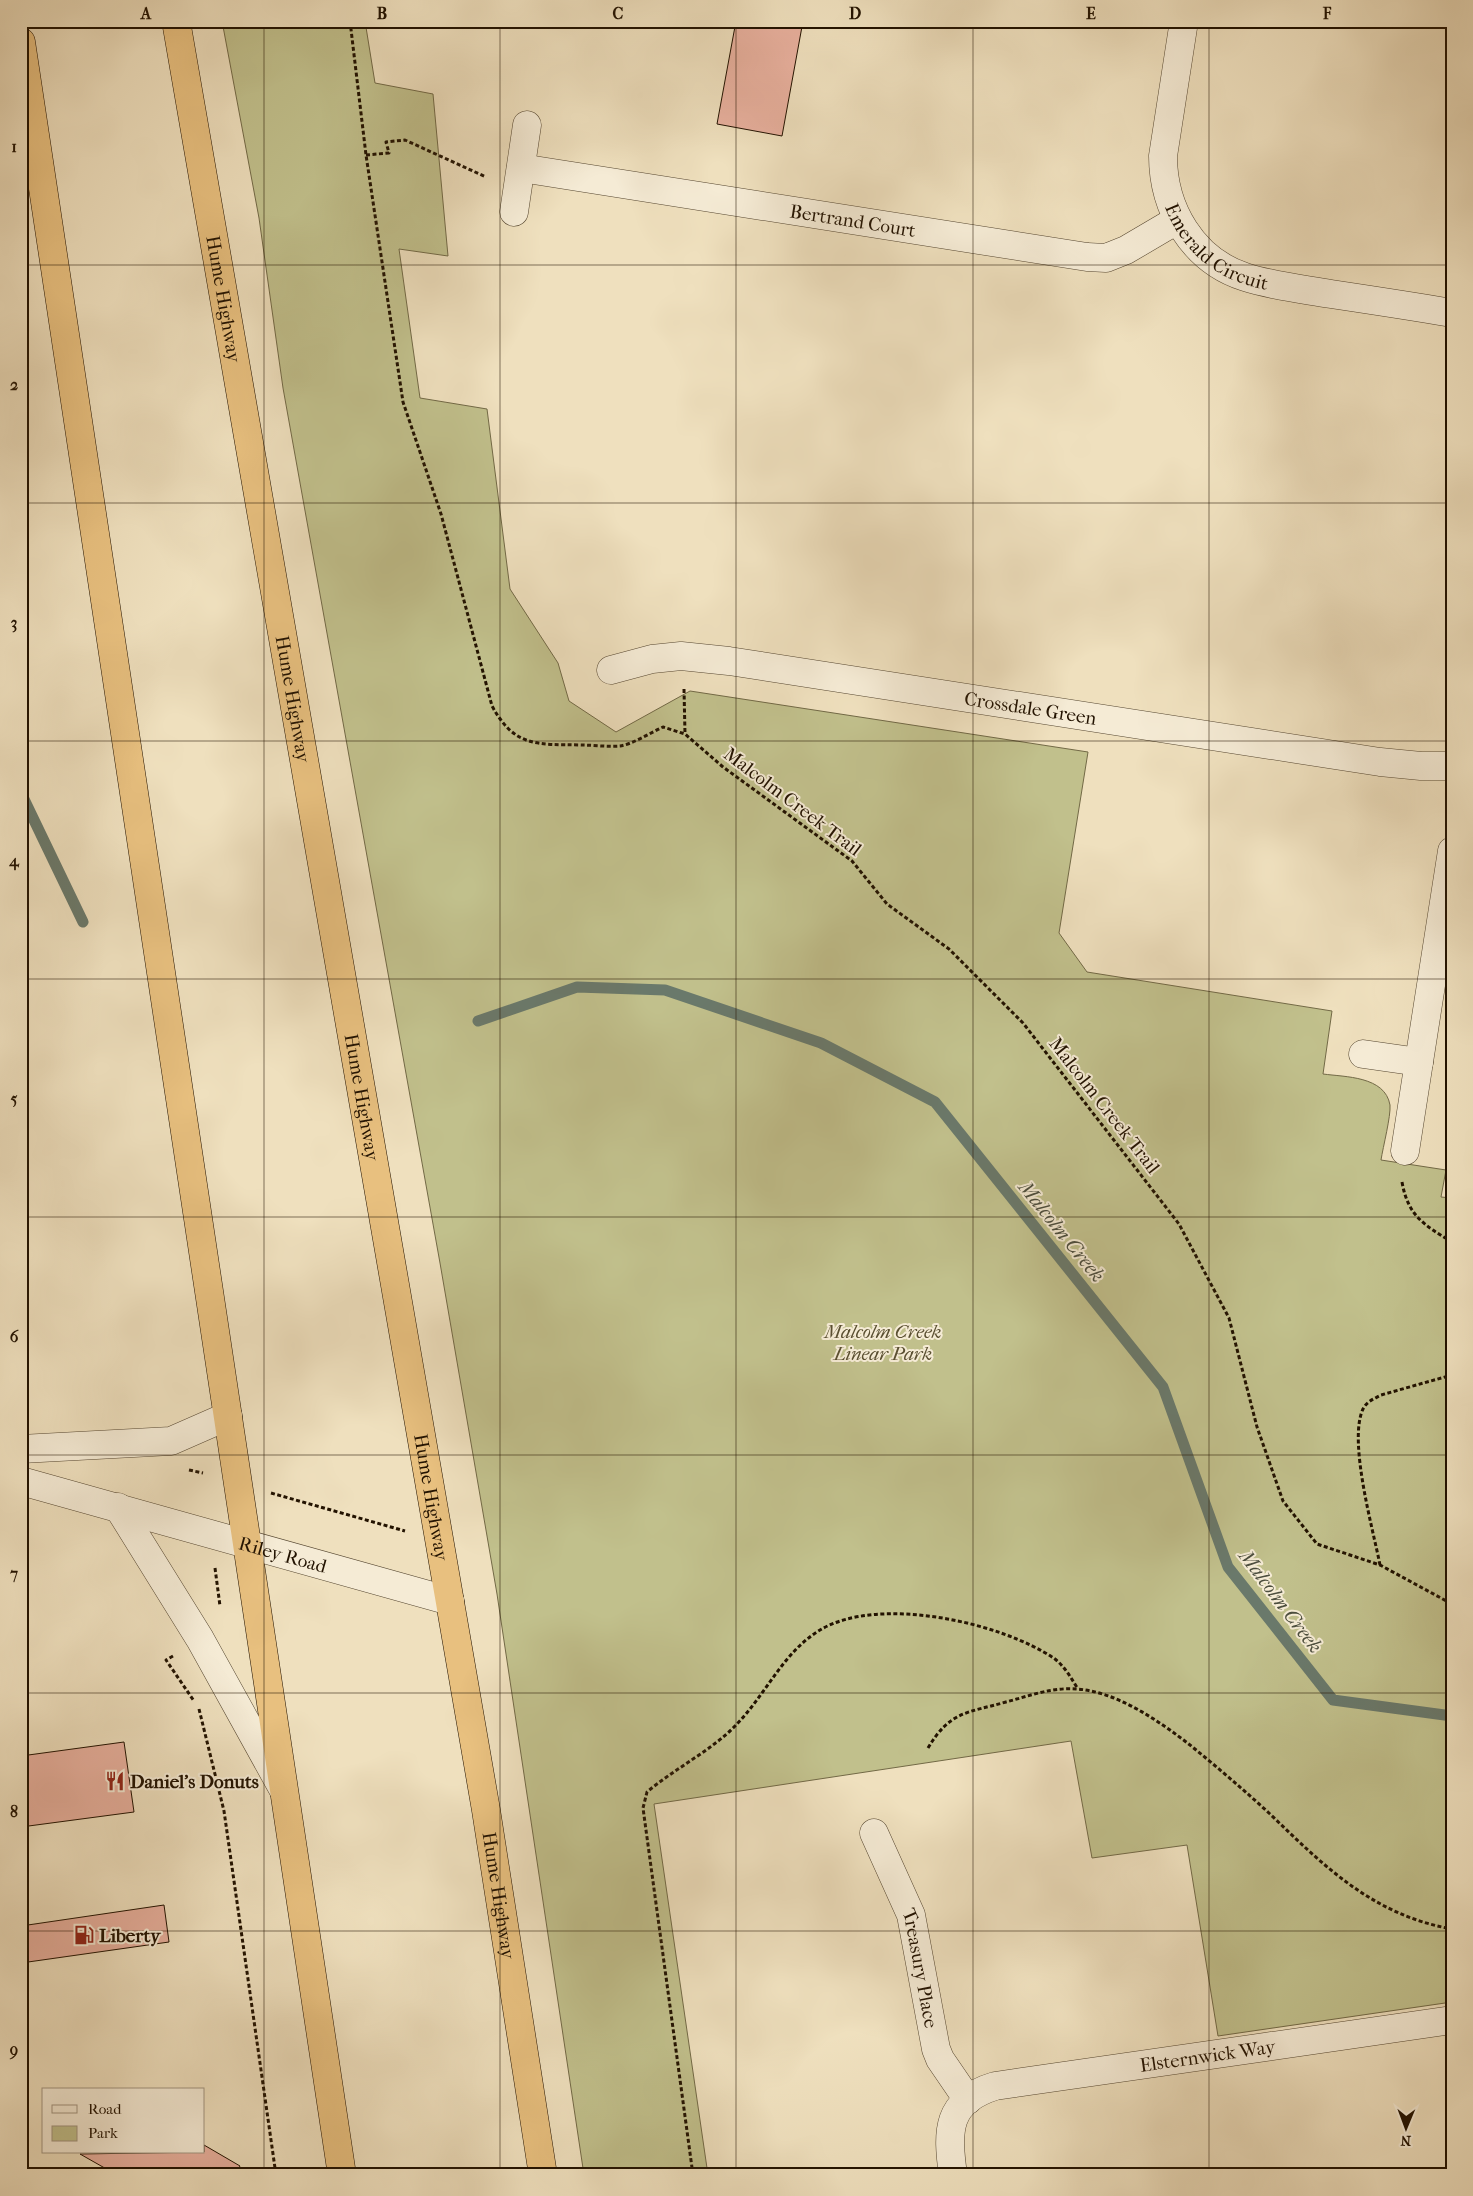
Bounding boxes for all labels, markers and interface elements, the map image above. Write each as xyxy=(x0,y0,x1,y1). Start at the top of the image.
text: A xyxy=(140,4,152,23)
text: B xyxy=(377,4,387,23)
text: C xyxy=(613,4,624,23)
text: D xyxy=(849,4,861,23)
text: E xyxy=(1086,4,1096,23)
text: F xyxy=(1322,4,1332,23)
text: 1 xyxy=(11,137,17,156)
street label: Bertrand Court xyxy=(788,200,917,242)
street label: Emerald Circuit xyxy=(1160,200,1270,295)
street label: Hume Highway xyxy=(201,234,245,365)
text: 2 xyxy=(10,375,18,394)
text: 3 xyxy=(11,613,17,633)
street label: Hume Highway xyxy=(271,634,314,765)
street label: Crossdale Green xyxy=(963,688,1098,730)
street label: Malcolm Creek Trail xyxy=(719,743,866,861)
text: 4 xyxy=(8,851,20,871)
street label: Hume Highway xyxy=(340,1032,383,1163)
street label: Malcolm Creek Trail xyxy=(1044,1033,1164,1178)
text: 5 xyxy=(11,1089,18,1108)
water label: Malcolm Creek xyxy=(1013,1175,1109,1286)
park label: Malcolm Creek Linear Park xyxy=(822,1321,942,1365)
text: 6 xyxy=(10,1327,19,1346)
street label: Hume Highway xyxy=(409,1432,453,1563)
street label: Riley Road xyxy=(236,1532,330,1578)
water label: Malcolm Creek xyxy=(1233,1544,1327,1657)
text: 7 xyxy=(9,1564,18,1583)
restaurant icon: Daniel's Donuts xyxy=(104,1770,126,1792)
place label: Daniel's Donuts xyxy=(130,1771,259,1793)
text: 8 xyxy=(10,1802,18,1821)
street label: Hume Highway xyxy=(478,1830,519,1961)
street label: Treasury Place xyxy=(897,1905,942,2030)
fuel station icon: Liberty xyxy=(73,1924,95,1946)
place label: Liberty xyxy=(99,1925,161,1947)
street label: Elsternwick Way xyxy=(1138,2036,1278,2077)
text: 9 xyxy=(9,2040,18,2060)
legend xyxy=(42,2088,205,2154)
text: Road xyxy=(88,2100,122,2118)
north arrow xyxy=(1380,2104,1430,2154)
text: Park xyxy=(88,2124,118,2142)
text: N xyxy=(1400,2132,1411,2149)

